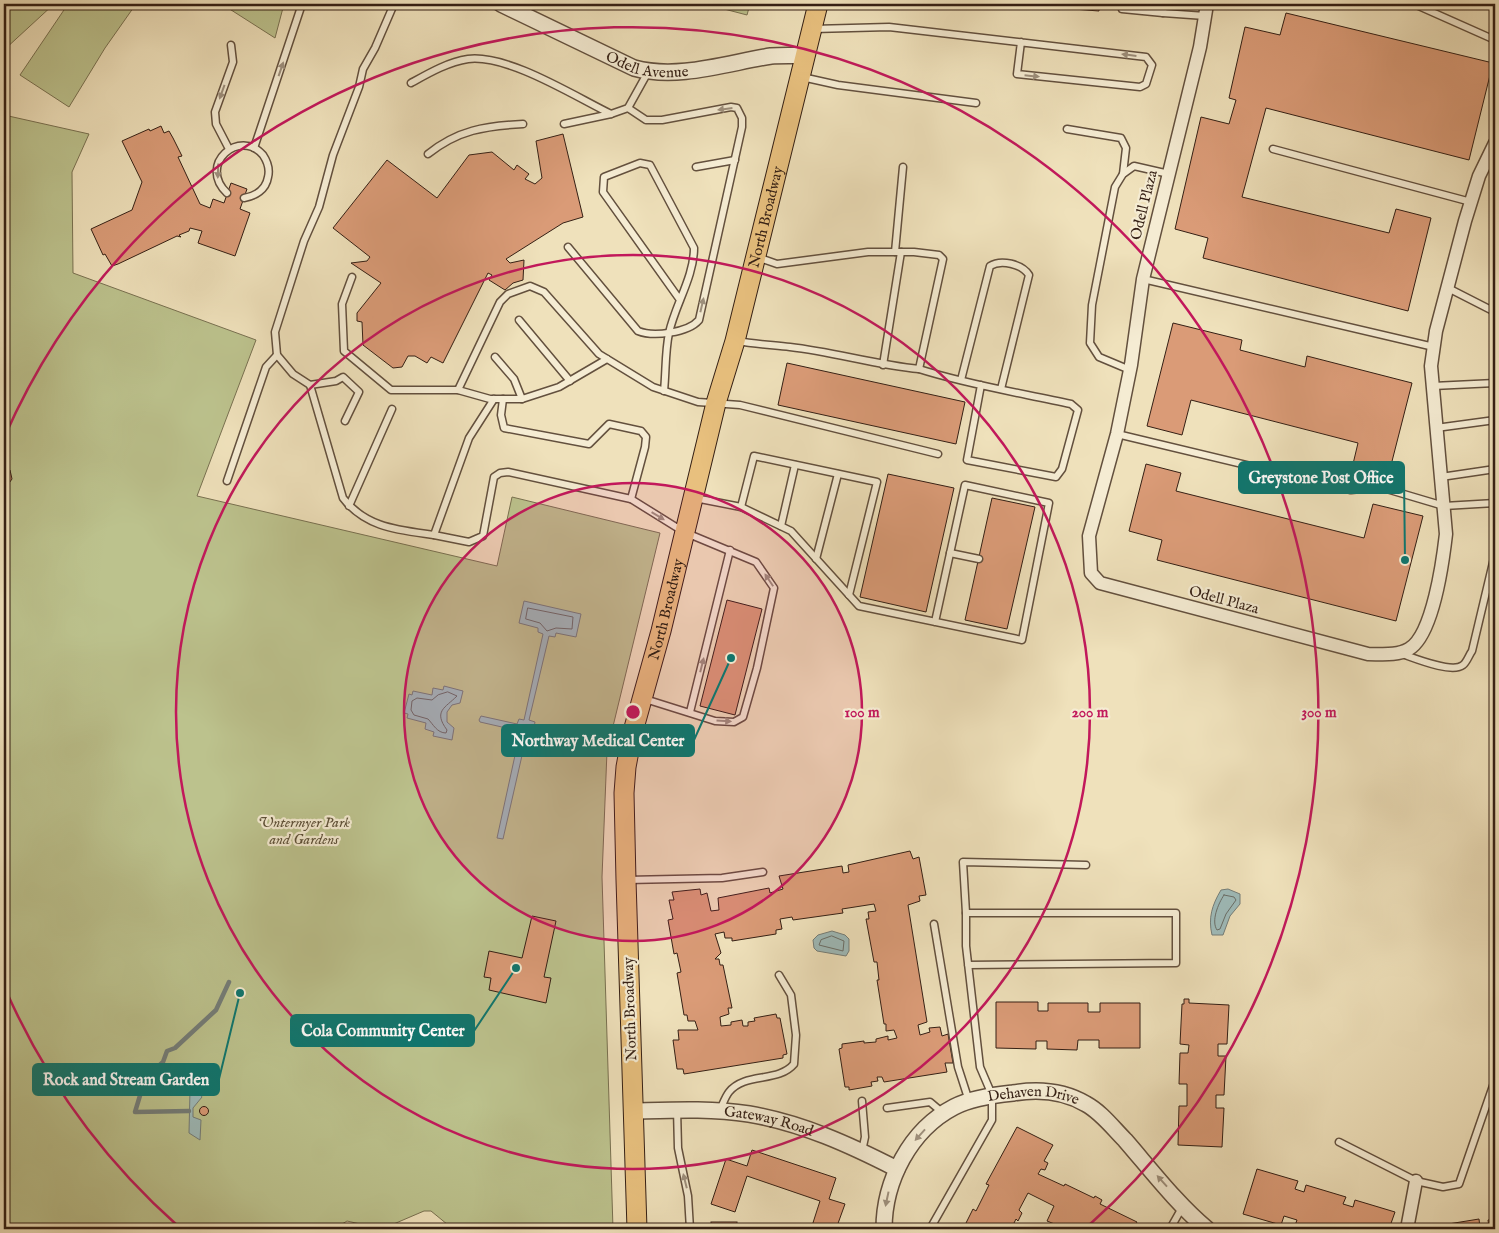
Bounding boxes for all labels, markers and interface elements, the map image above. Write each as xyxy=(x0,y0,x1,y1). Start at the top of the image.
street label: Odell Avenue xyxy=(603,46,689,82)
one-way arrow xyxy=(1120,51,1136,59)
one-way arrow xyxy=(277,61,285,76)
one-way arrow xyxy=(1025,72,1041,80)
one-way arrow xyxy=(218,85,226,100)
one-way arrow xyxy=(717,105,733,113)
one-way arrow xyxy=(213,164,221,180)
street label: North Broadway xyxy=(744,164,787,270)
street label: Odell Plaza xyxy=(1126,168,1162,242)
one-way arrow xyxy=(698,297,706,312)
callout: Greystone Post Office xyxy=(1239,462,1404,493)
text: Greystone Post Office xyxy=(1249,469,1394,489)
one-way arrow xyxy=(651,511,664,520)
street label: North Broadway xyxy=(644,556,688,662)
one-way arrow xyxy=(764,573,774,587)
street label: Odell Plaza xyxy=(1187,582,1261,619)
one-way arrow xyxy=(698,657,706,672)
centre of rings xyxy=(624,703,642,721)
text: 100 m xyxy=(844,703,880,722)
text: 200 m xyxy=(1072,703,1109,722)
text: 300 m xyxy=(1301,703,1337,722)
one-way arrow xyxy=(716,718,732,726)
callout: Northway Medical Center xyxy=(502,725,694,756)
text: Northway Medical Center xyxy=(511,732,685,752)
park label: Untermyer Park and Gardens xyxy=(258,813,350,849)
street label: North Broadway xyxy=(619,956,641,1061)
callout: Cola Community Center xyxy=(291,1015,474,1046)
text: Cola Community Center xyxy=(301,1022,465,1042)
callout: Rock and Stream Garden xyxy=(33,1064,219,1095)
text: Rock and Stream Garden xyxy=(43,1071,210,1091)
street label: Dehaven Drive xyxy=(986,1082,1083,1109)
street label: Gateway Road xyxy=(723,1102,817,1141)
one-way arrow xyxy=(914,1128,926,1140)
one-way arrow xyxy=(680,1174,688,1189)
one-way arrow xyxy=(1156,1175,1168,1187)
one-way arrow xyxy=(883,1191,891,1207)

